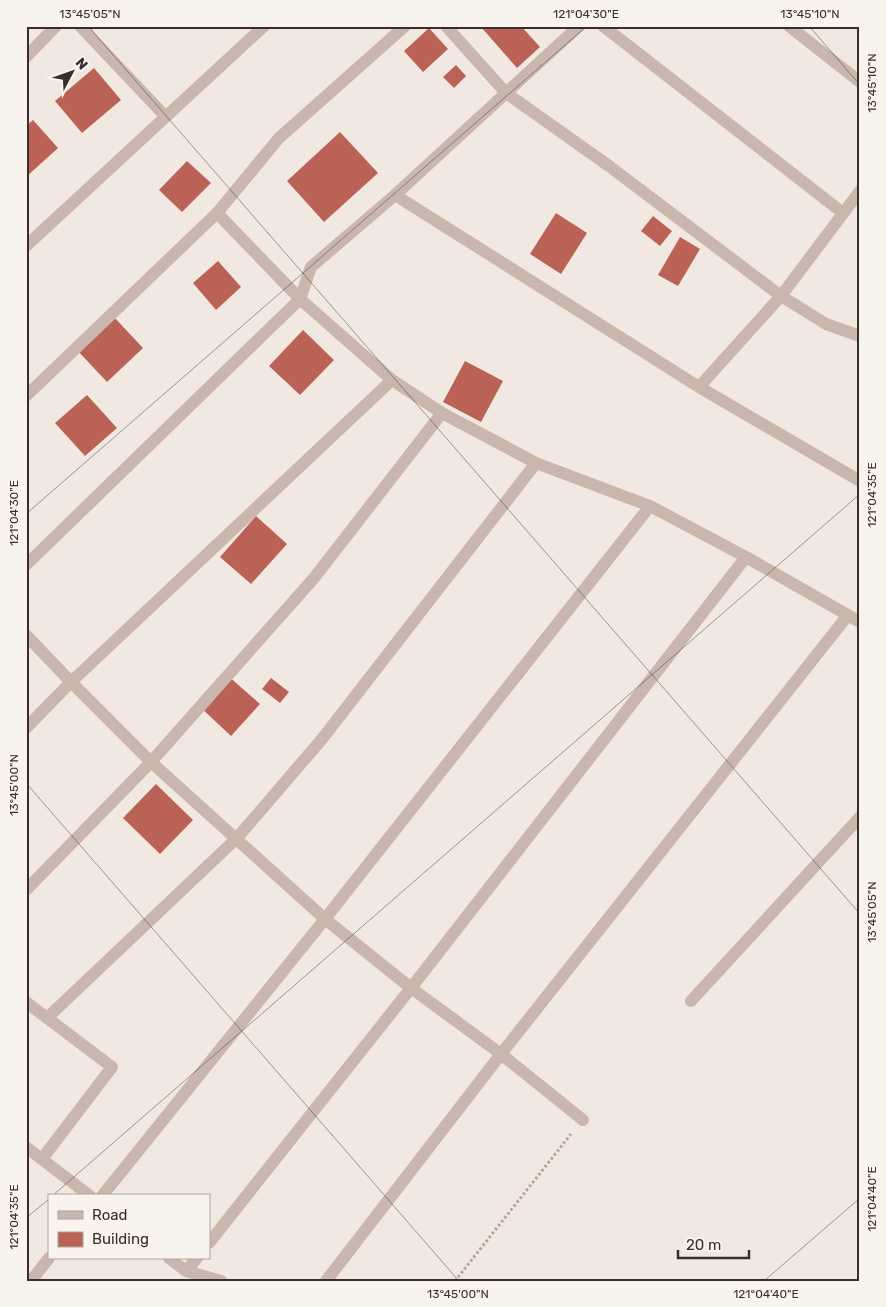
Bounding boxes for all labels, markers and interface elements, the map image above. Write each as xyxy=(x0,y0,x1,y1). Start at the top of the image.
text: 13°45'05"N xyxy=(59,7,121,21)
text: 121°04'30"E xyxy=(553,7,619,21)
text: 13°45'10"N xyxy=(780,7,840,21)
north arrow xyxy=(48,48,98,98)
text: 13°45'10"N xyxy=(865,53,879,113)
text: N xyxy=(72,54,91,73)
text: 121°04'35"E xyxy=(865,462,879,528)
text: 121°04'30"E xyxy=(7,480,21,546)
text: 13°45'00"N xyxy=(7,754,21,816)
text: 13°45'05"N xyxy=(865,881,879,943)
text: 121°04'40"E xyxy=(865,1166,879,1232)
text: 121°04'35"E xyxy=(7,1184,21,1250)
legend xyxy=(48,1194,210,1260)
text: Road xyxy=(92,1206,128,1224)
scale bar xyxy=(678,1227,750,1259)
text: Building xyxy=(92,1230,149,1248)
text: 20 m xyxy=(686,1236,721,1254)
text: 13°45'00"N xyxy=(427,1287,489,1301)
text: 121°04'40"E xyxy=(733,1287,799,1301)

